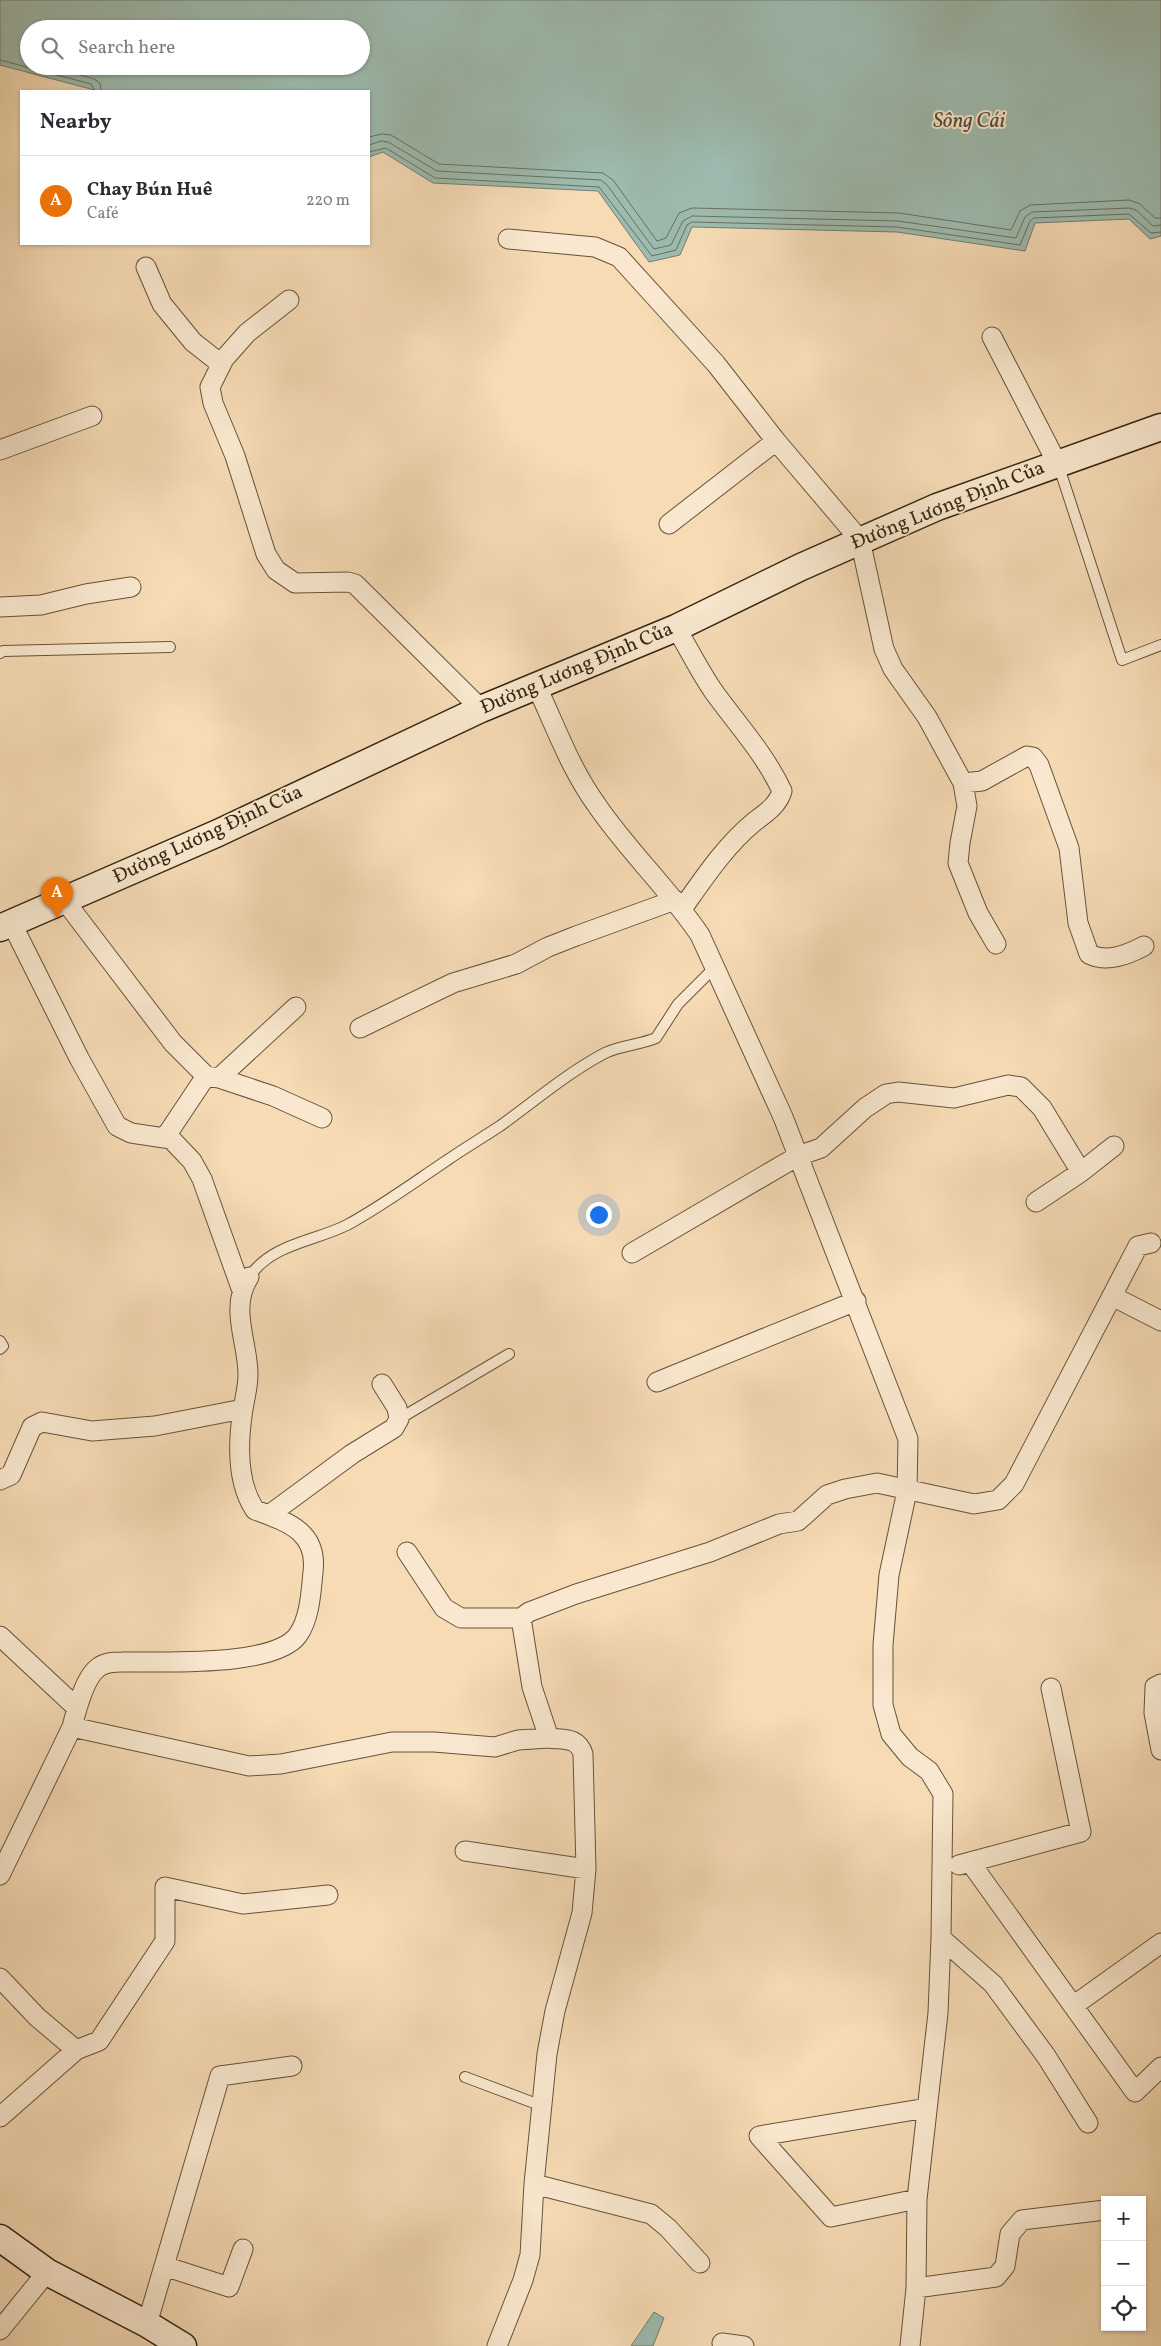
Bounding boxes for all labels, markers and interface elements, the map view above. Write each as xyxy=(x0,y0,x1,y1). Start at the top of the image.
search box xyxy=(20,20,370,75)
icon: search xyxy=(38,34,66,62)
text: Search here xyxy=(78,35,175,61)
water label: Sông Cái xyxy=(933,107,1006,136)
text: Nearby xyxy=(40,108,111,137)
text: Chay Bún Huê xyxy=(87,177,212,203)
text: A xyxy=(50,190,62,212)
text: 220 m xyxy=(306,190,350,212)
text: Café xyxy=(87,203,118,225)
street label: Đường Lương Định Của xyxy=(847,454,1049,558)
street label: Đường Lương Định Của xyxy=(476,616,678,722)
street label: Đường Lương Định Của xyxy=(108,779,308,891)
pin: A xyxy=(41,877,73,918)
your location xyxy=(586,1202,612,1228)
map controls xyxy=(1101,2196,1146,2331)
button: + xyxy=(1101,2196,1146,2241)
button: − xyxy=(1101,2241,1146,2286)
button: locate xyxy=(1101,2286,1146,2331)

